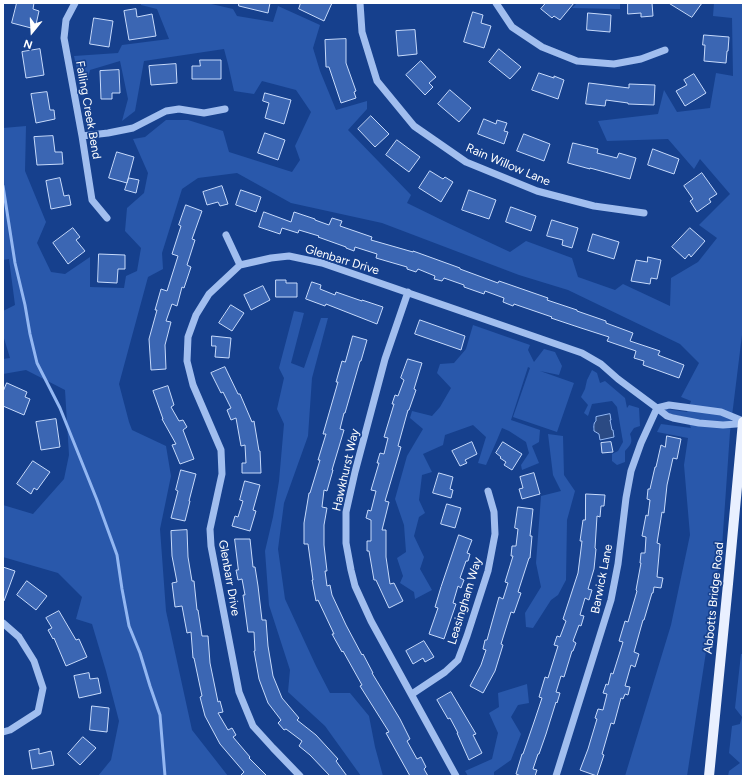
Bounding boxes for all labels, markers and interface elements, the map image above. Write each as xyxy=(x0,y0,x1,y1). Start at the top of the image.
north arrow xyxy=(12,12,52,52)
text: N xyxy=(22,36,34,51)
street label: Falling Creek Bend xyxy=(72,60,104,160)
street label: Rain Willow Lane xyxy=(464,141,552,189)
street label: Glenbarr Drive xyxy=(303,242,381,278)
street label: Hawkhurst Way xyxy=(330,427,362,513)
street label: Glenbarr Drive xyxy=(215,539,243,617)
street label: Abbotts Bridge Road xyxy=(701,541,727,655)
street label: Barwick Lane xyxy=(588,543,616,615)
street label: Leasingham Way xyxy=(445,556,485,646)

